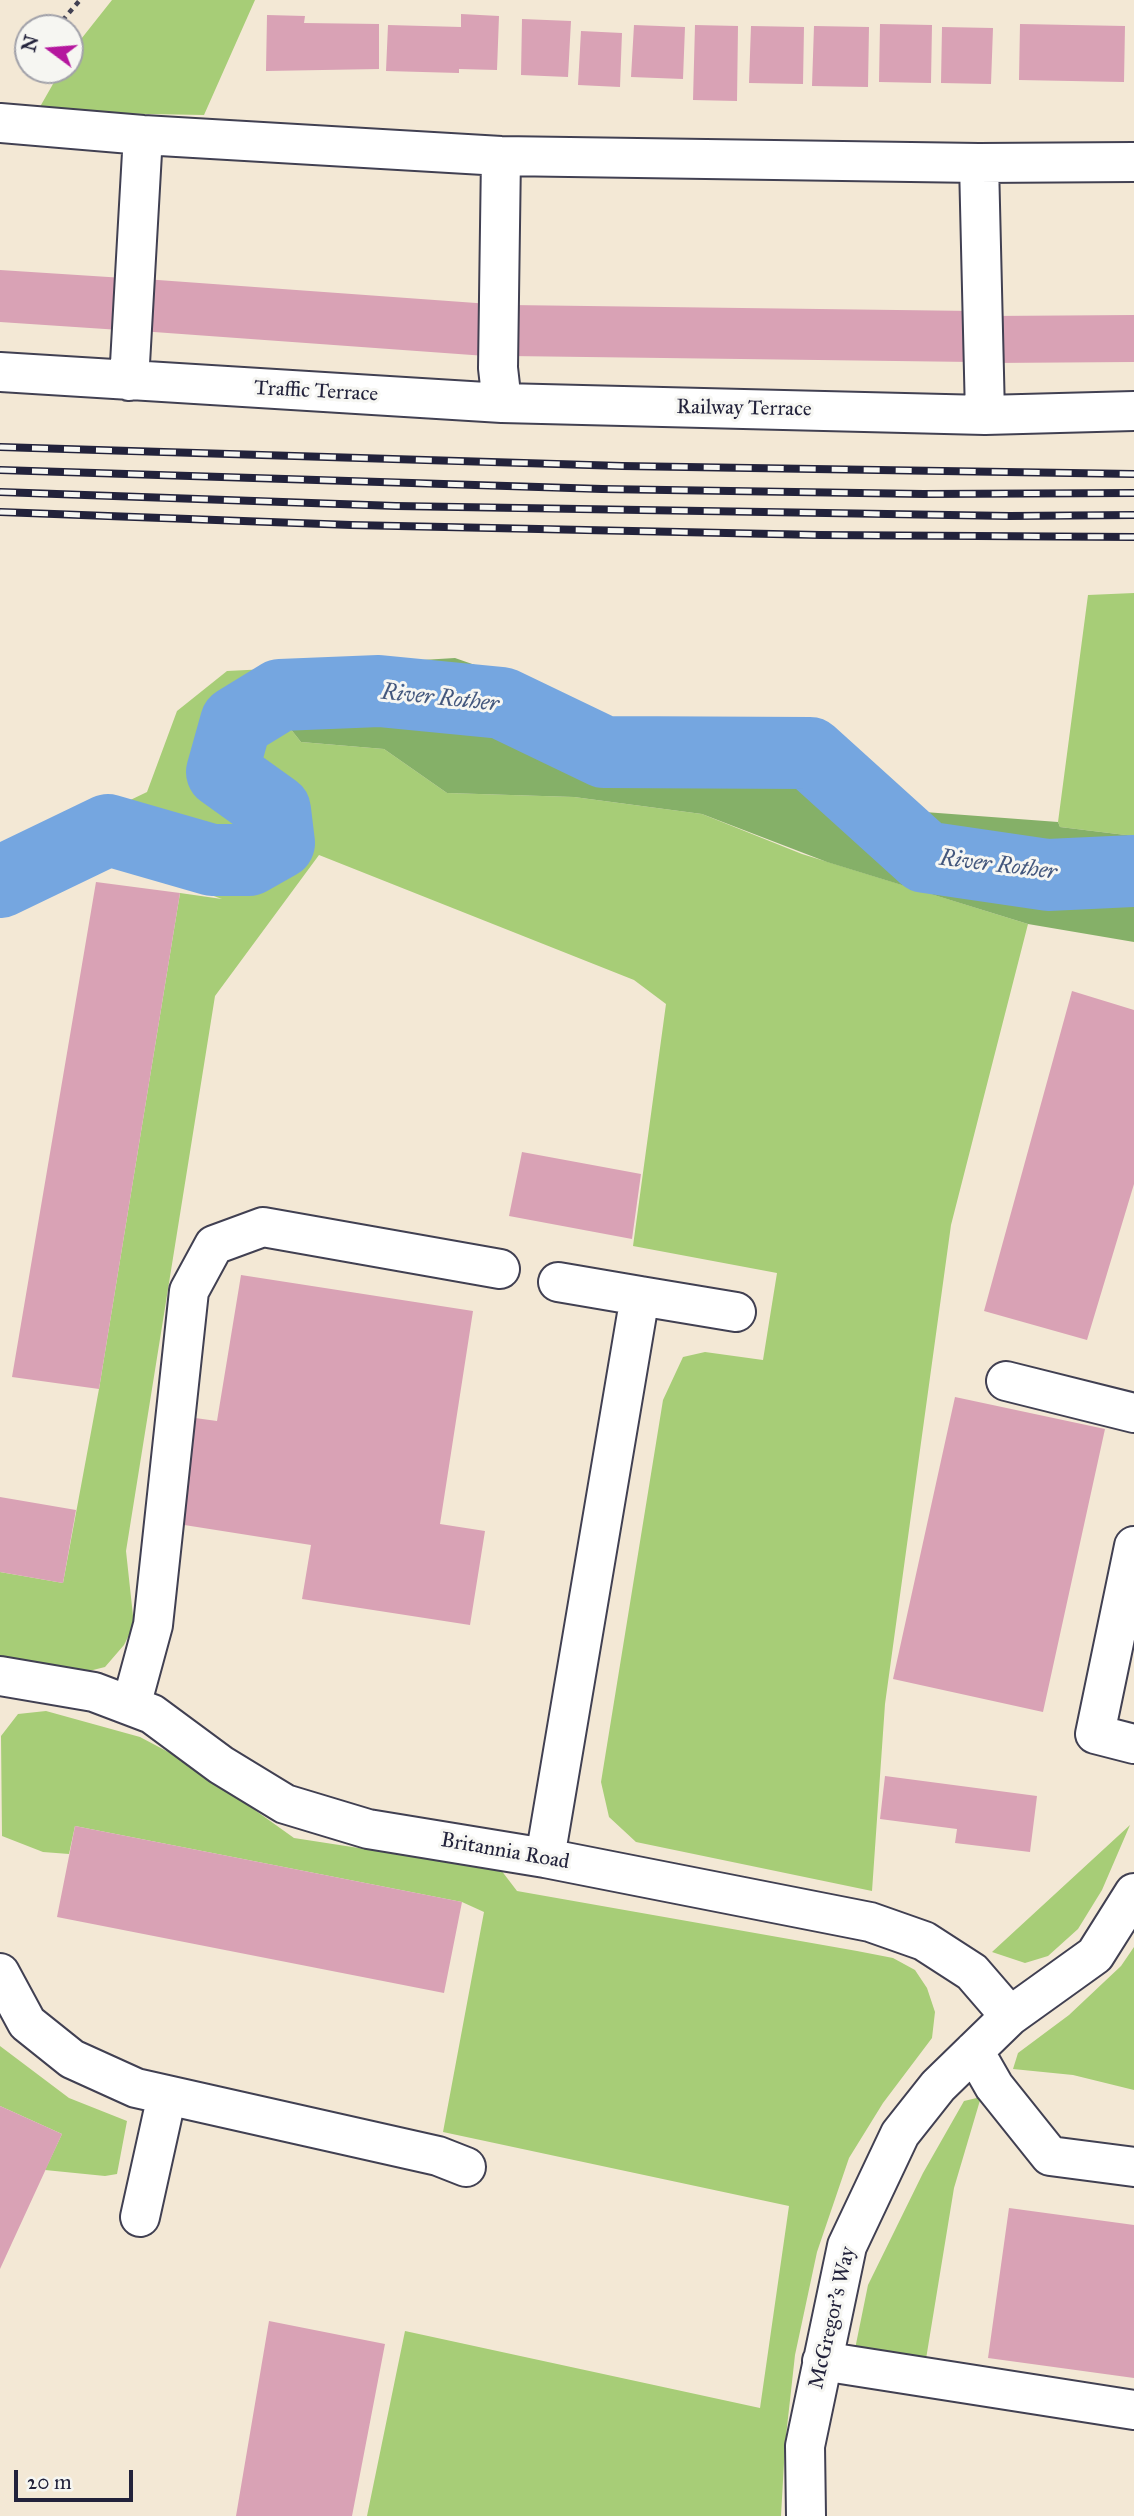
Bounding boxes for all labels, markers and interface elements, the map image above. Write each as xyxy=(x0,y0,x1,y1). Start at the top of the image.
north arrow xyxy=(14,14,84,84)
text: N xyxy=(17,33,44,55)
street label: Traffic Terrace xyxy=(253,376,379,408)
street label: Railway Terrace xyxy=(676,395,812,423)
water label: River Rother xyxy=(380,679,500,719)
water label: River Rother xyxy=(938,845,1058,887)
street label: Britannia Road xyxy=(439,1828,571,1876)
street label: McGregor's Way xyxy=(804,2244,862,2392)
scale bar xyxy=(18,2456,136,2500)
text: 20 m xyxy=(27,2469,72,2495)

